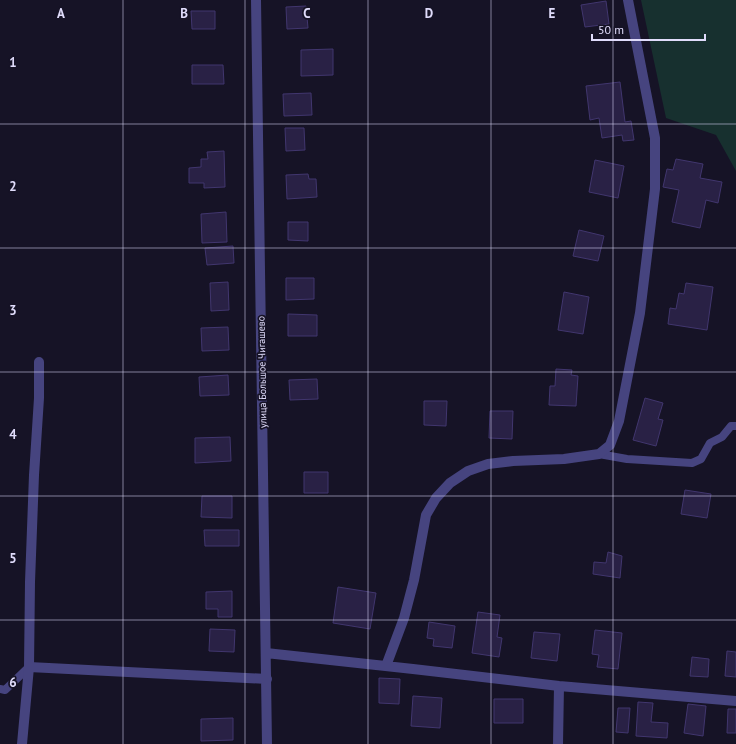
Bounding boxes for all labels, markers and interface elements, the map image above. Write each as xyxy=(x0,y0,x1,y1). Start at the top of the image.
text: A xyxy=(57,5,65,22)
text: B xyxy=(180,5,188,22)
text: C xyxy=(303,5,311,22)
text: D xyxy=(425,5,433,22)
text: E xyxy=(549,5,556,22)
scale bar xyxy=(592,16,705,42)
text: 50 m xyxy=(598,22,624,37)
text: 1 xyxy=(9,54,17,71)
text: 2 xyxy=(9,178,17,195)
text: 3 xyxy=(9,302,17,319)
street label: улица Большое Чигашево xyxy=(255,316,269,428)
text: 4 xyxy=(9,426,17,443)
text: 5 xyxy=(9,550,17,567)
text: 6 xyxy=(9,674,17,691)

